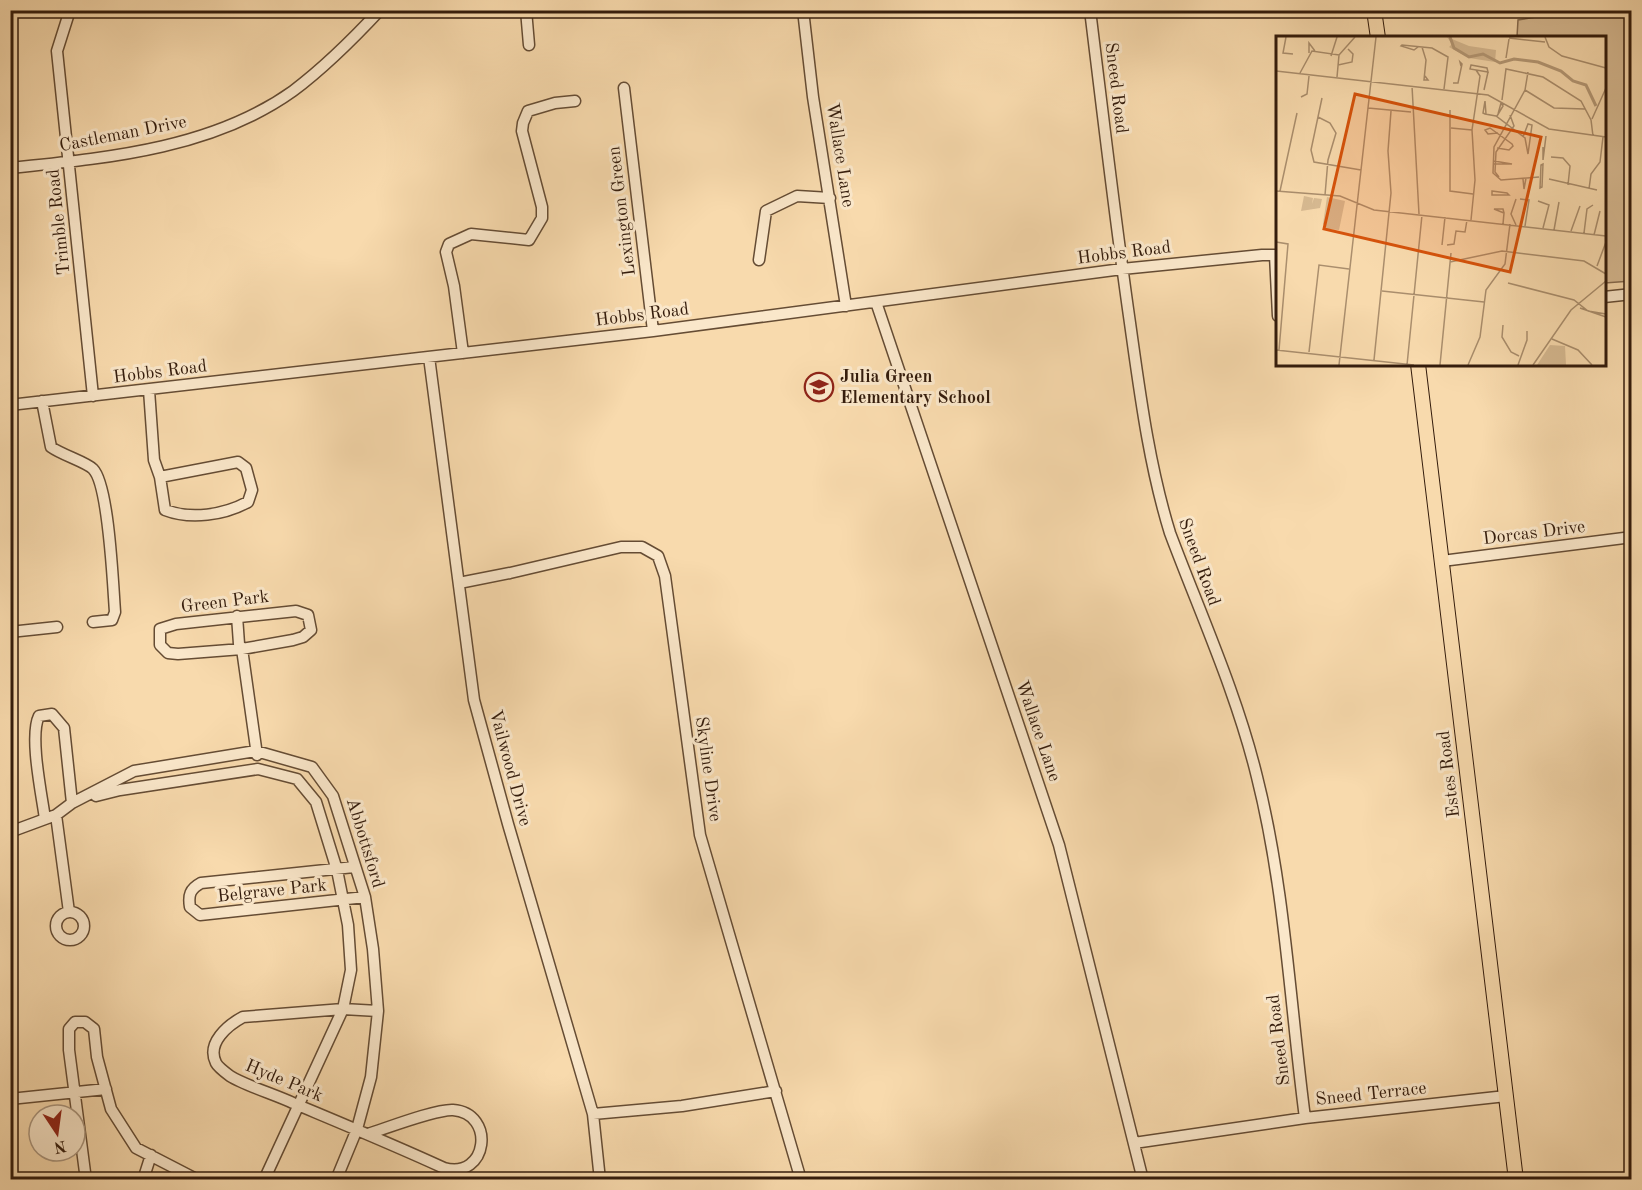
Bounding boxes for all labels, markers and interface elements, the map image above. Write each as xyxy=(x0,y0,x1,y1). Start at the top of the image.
inset map xyxy=(1276,36,1606,366)
street label: Sneed Road xyxy=(1101,41,1131,135)
street label: Wallace Lane xyxy=(823,102,857,208)
street label: Castleman Drive xyxy=(58,113,188,155)
street label: Lexington Green xyxy=(605,145,639,277)
street label: Trimble Road xyxy=(44,168,74,276)
street label: Hobbs Road xyxy=(1076,238,1172,268)
street label: Hobbs Road xyxy=(594,300,690,330)
street label: Hobbs Road xyxy=(112,357,208,387)
place label: Julia Green Elementary School xyxy=(840,368,991,407)
school or university icon: Julia Green Elementary School xyxy=(803,371,835,403)
street label: Sneed Road xyxy=(1175,516,1223,608)
street label: Dorcas Drive xyxy=(1482,518,1586,548)
street label: Green Park xyxy=(180,588,270,616)
street label: Wallace Lane xyxy=(1012,678,1064,784)
street label: Vailwood Drive xyxy=(486,708,534,828)
street label: Skyline Drive xyxy=(692,715,724,823)
street label: Estes Road xyxy=(1435,729,1463,819)
street label: Abbottsford xyxy=(343,796,387,890)
street label: Belgrave Park xyxy=(216,876,328,906)
street label: Sneed Road xyxy=(1264,993,1294,1087)
street label: Hyde Park xyxy=(242,1057,326,1105)
street label: Sneed Terrace xyxy=(1315,1079,1427,1109)
north arrow xyxy=(27,1103,87,1163)
text: N xyxy=(51,1136,68,1155)

